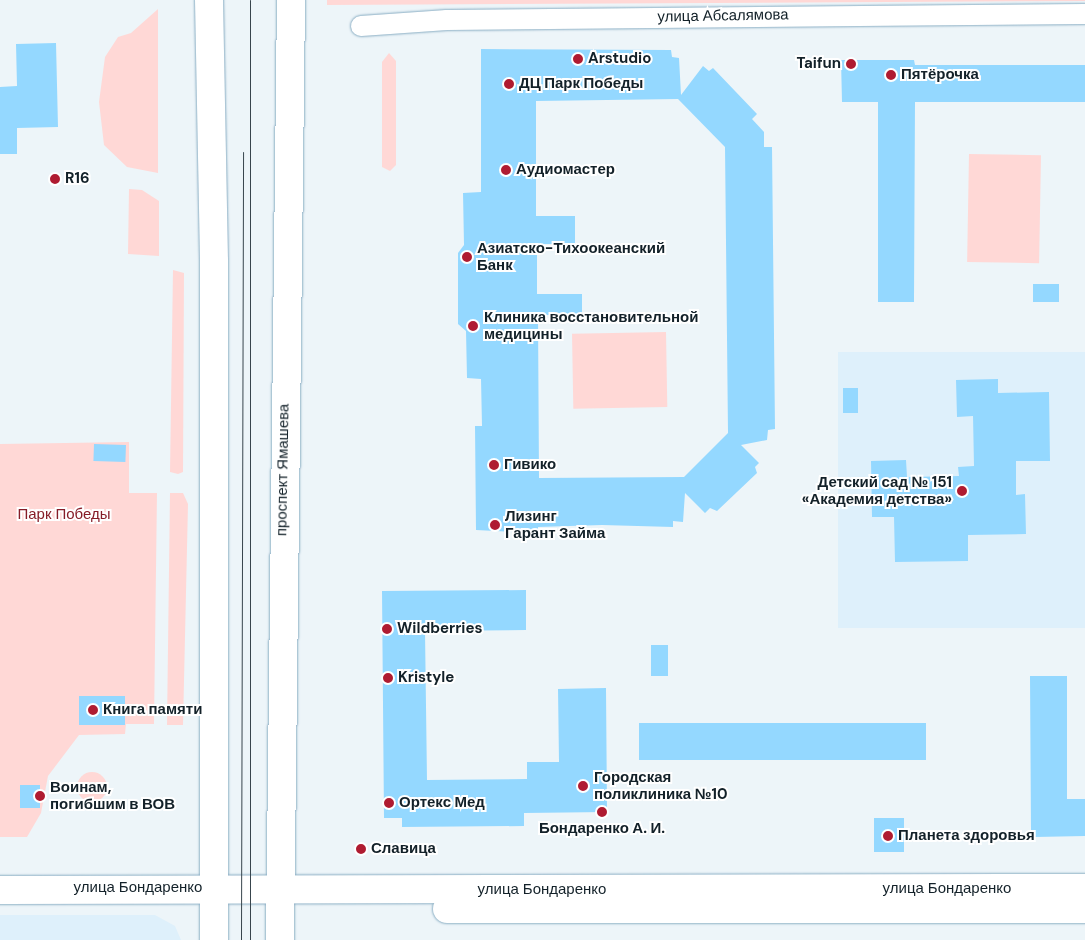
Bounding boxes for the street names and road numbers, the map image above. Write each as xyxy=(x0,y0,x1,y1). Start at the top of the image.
street label: улица Абсалямова xyxy=(657,6,789,26)
street label: проспект Ямашева xyxy=(273,404,293,536)
street label: улица Бондаренко xyxy=(74,879,202,897)
street label: улица Бондаренко xyxy=(883,880,1011,898)
street label: улица Бондаренко xyxy=(478,881,606,899)

